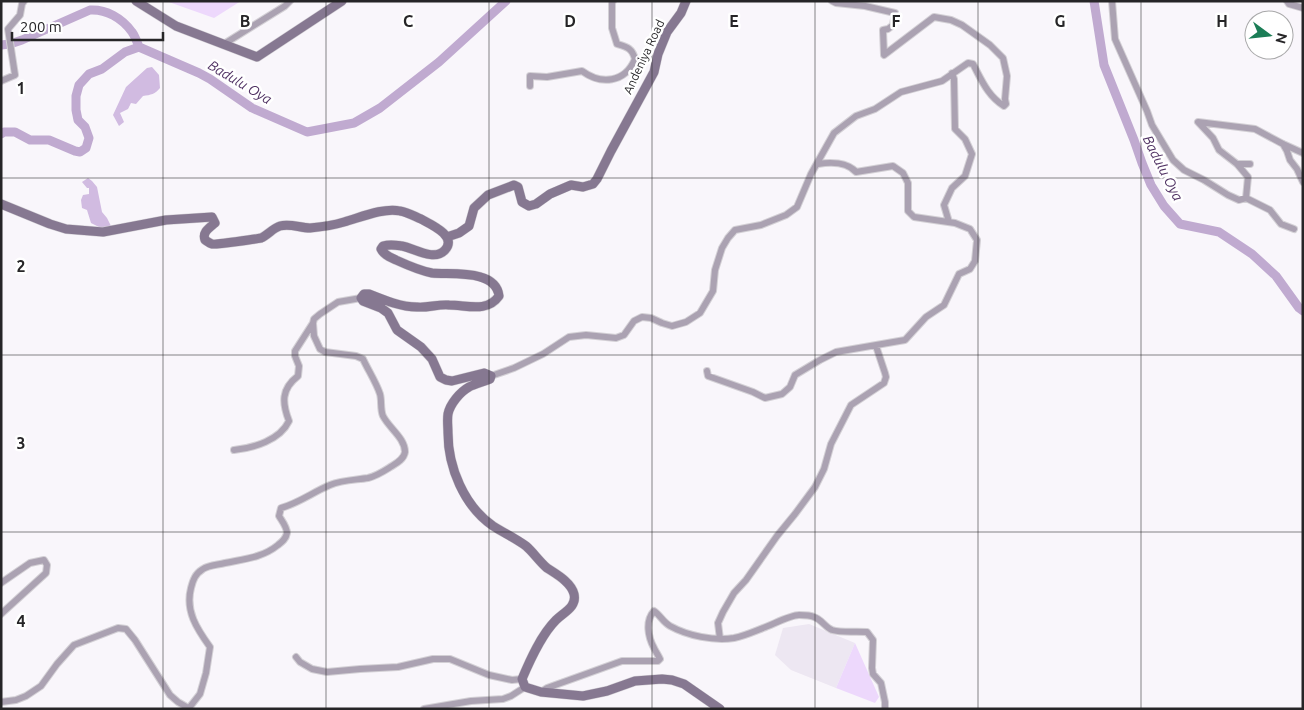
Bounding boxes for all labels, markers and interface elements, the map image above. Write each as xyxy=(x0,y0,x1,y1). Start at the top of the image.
scale bar xyxy=(12,10,164,42)
north arrow xyxy=(1244,10,1294,60)
text: B xyxy=(240,12,250,30)
text: C xyxy=(403,12,413,30)
text: D xyxy=(564,12,576,30)
text: E xyxy=(729,12,739,30)
text: F xyxy=(892,12,901,30)
text: G xyxy=(1054,12,1066,30)
text: H xyxy=(1216,12,1228,30)
text: 200 m xyxy=(20,18,62,35)
street label: Andeniya Road xyxy=(621,18,666,96)
text: N xyxy=(1272,31,1291,45)
water label: Badulu Oya xyxy=(205,57,275,107)
text: 1 xyxy=(16,79,26,97)
water label: Badulu Oya xyxy=(1140,133,1186,204)
text: 2 xyxy=(16,257,26,275)
text: 3 xyxy=(16,434,26,452)
text: 4 xyxy=(16,612,26,630)

